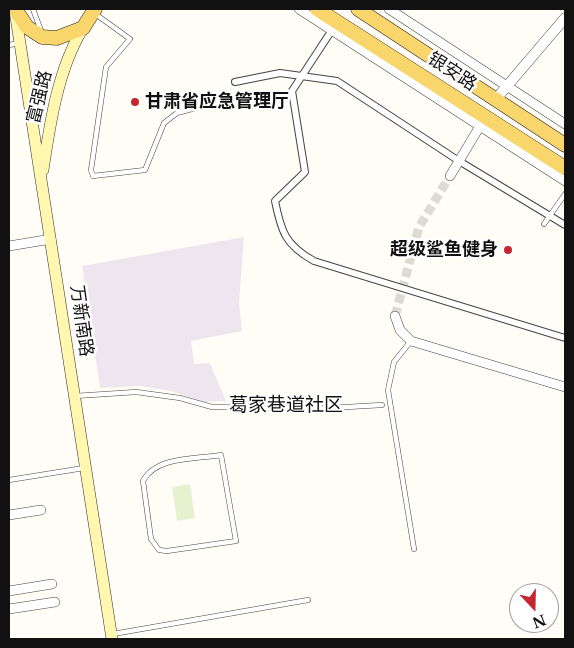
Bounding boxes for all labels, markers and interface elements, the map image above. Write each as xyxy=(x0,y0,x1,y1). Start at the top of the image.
street label: 银安路 xyxy=(423,48,481,96)
street label: 富强路 xyxy=(23,68,57,126)
place label: 甘肃省应急管理厅 xyxy=(145,91,289,113)
marker: 甘肃省应急管理厅 xyxy=(129,96,141,108)
place label: 超级鲨鱼健身 xyxy=(390,239,498,261)
marker: 超级鲨鱼健身 xyxy=(502,244,514,256)
street label: 万新南路 xyxy=(65,284,97,358)
district label: 葛家巷道社区 xyxy=(229,395,343,417)
north arrow xyxy=(509,583,559,633)
text: N xyxy=(530,610,548,632)

